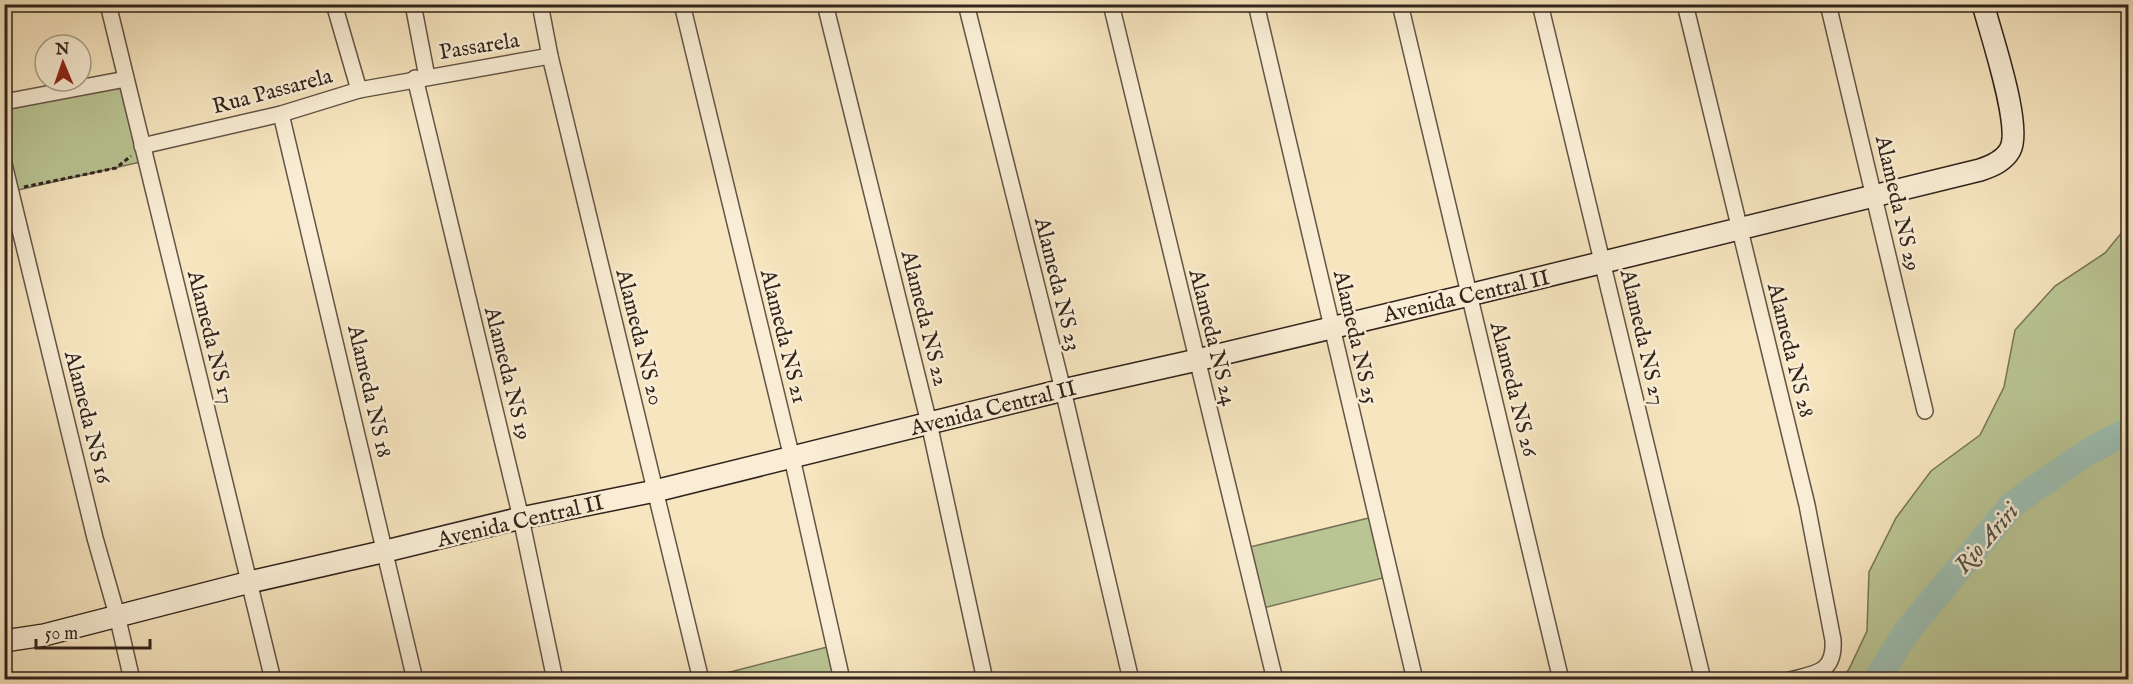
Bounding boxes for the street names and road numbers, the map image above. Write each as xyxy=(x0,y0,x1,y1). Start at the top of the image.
street label: Passarela xyxy=(437,27,522,67)
street label: Rua Passarela xyxy=(209,62,336,121)
street label: Alameda NS 29 xyxy=(1868,132,1926,274)
street label: Alameda NS 23 xyxy=(1027,214,1087,354)
street label: Alameda NS 22 xyxy=(893,247,954,389)
street label: Avenida Central II xyxy=(1379,264,1552,330)
street label: Alameda NS 20 xyxy=(608,265,670,409)
street label: Alameda NS 24 xyxy=(1181,265,1243,409)
street label: Alameda NS 21 xyxy=(753,266,813,406)
street label: Alameda NS 27 xyxy=(1613,266,1671,408)
street label: Alameda NS 17 xyxy=(180,267,240,407)
street label: Alameda NS 25 xyxy=(1326,267,1384,407)
street label: Alameda NS 28 xyxy=(1760,280,1820,420)
street label: Alameda NS 19 xyxy=(477,303,537,443)
street label: Alameda NS 26 xyxy=(1483,318,1544,460)
street label: Alameda NS 18 xyxy=(340,321,398,460)
street label: Alameda NS 16 xyxy=(57,347,117,487)
street label: Avenida Central II xyxy=(907,375,1079,443)
street label: Avenida Central II xyxy=(433,489,606,555)

